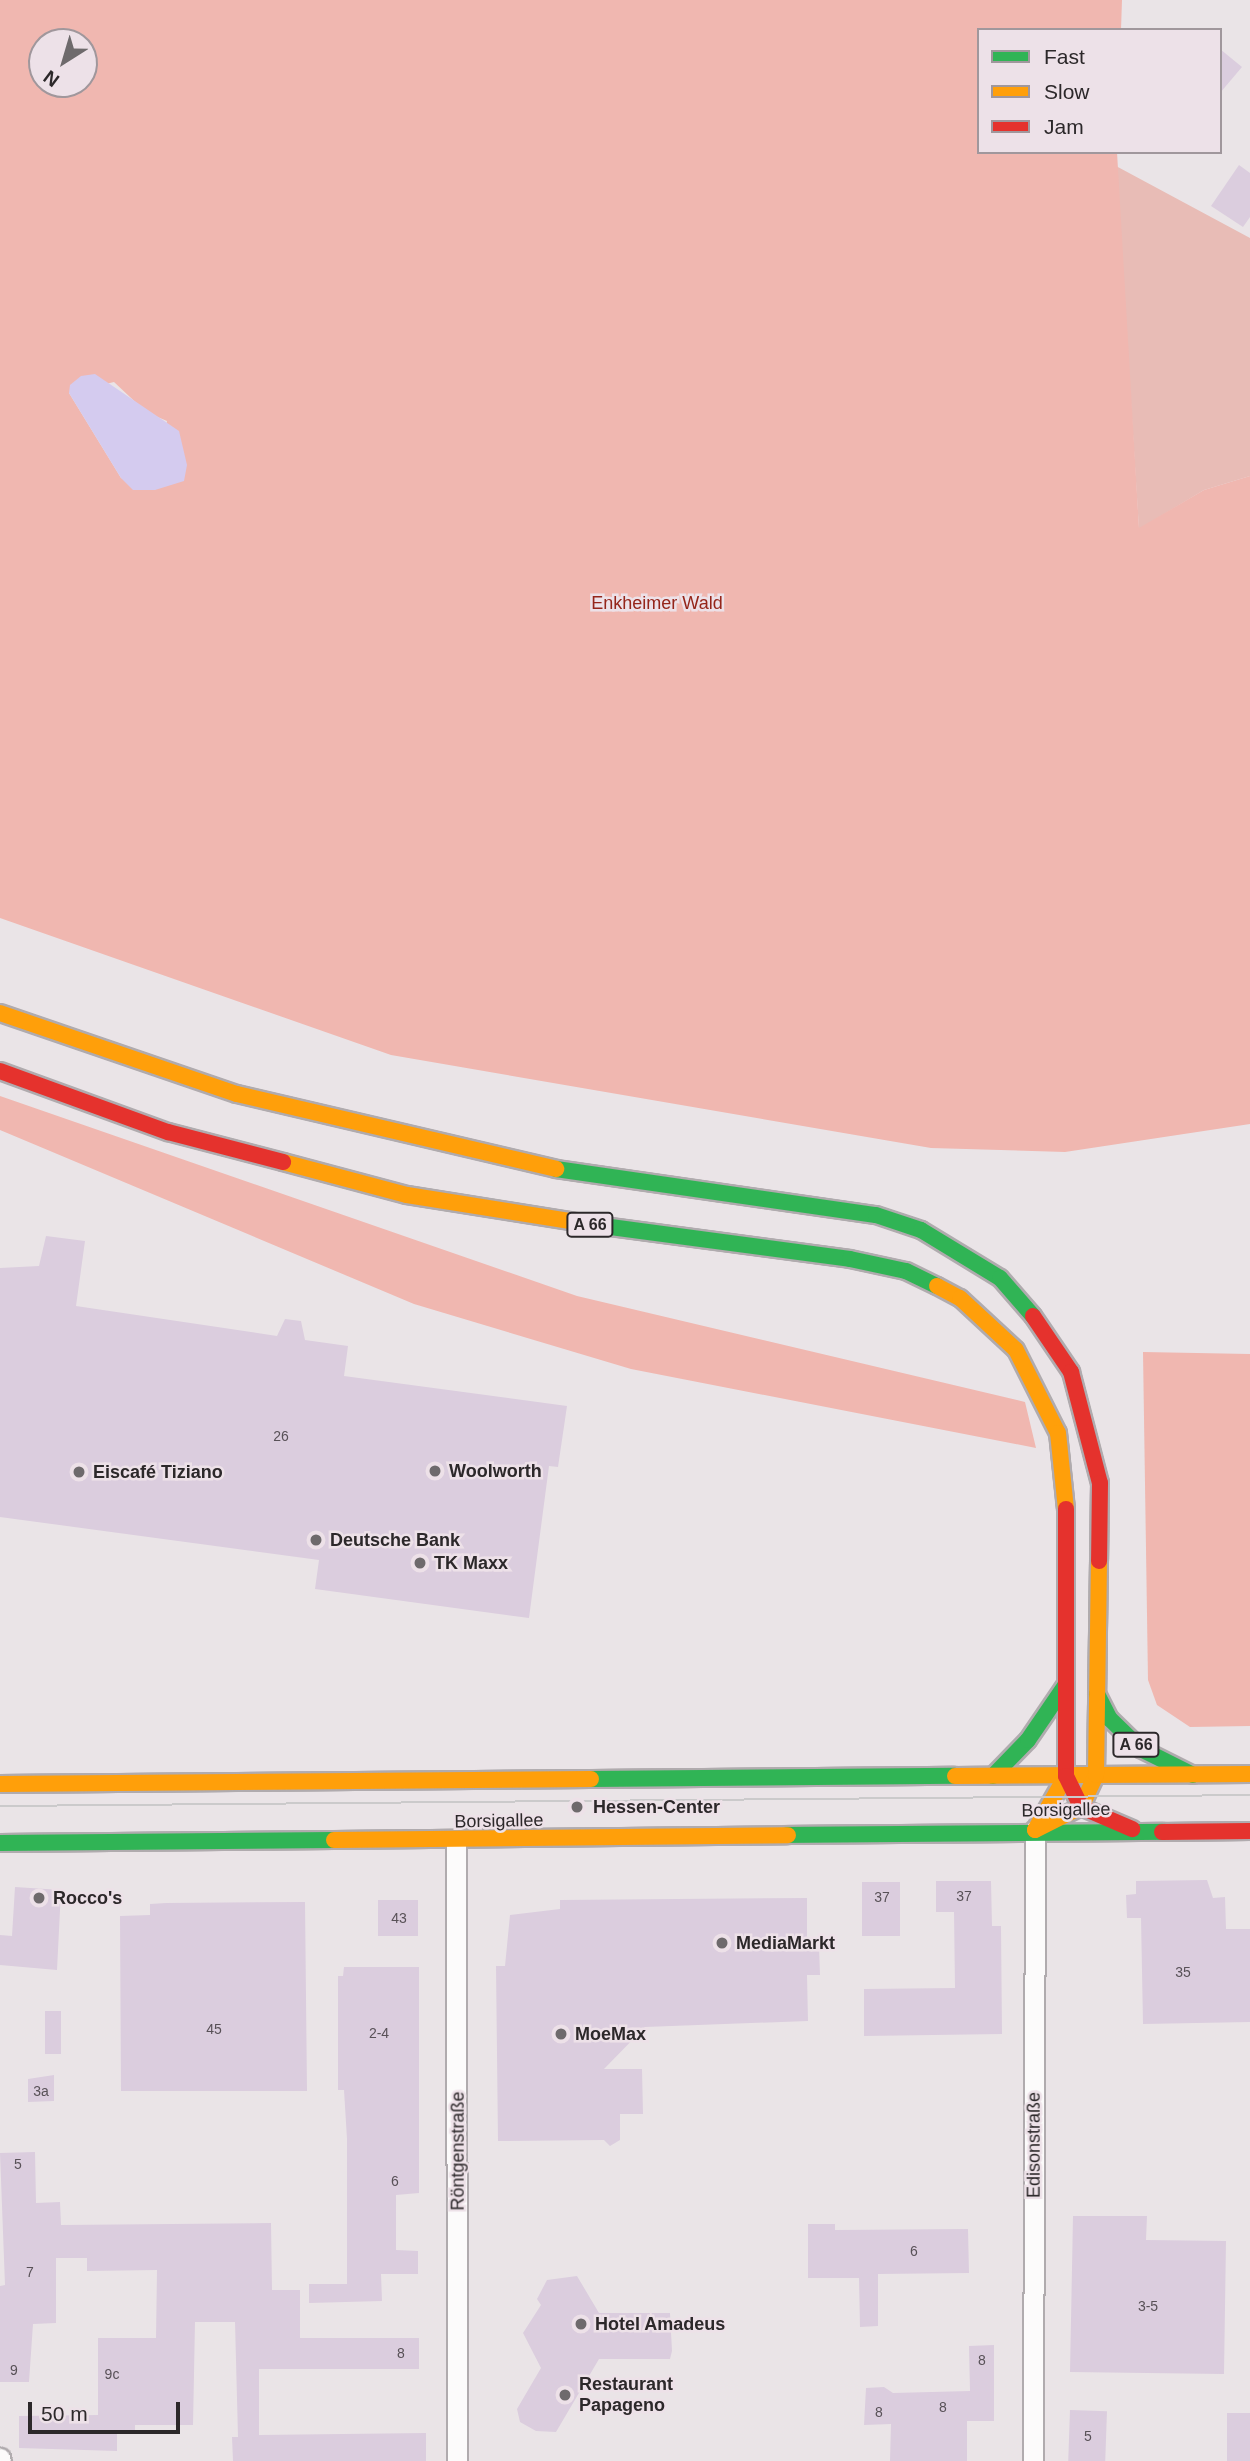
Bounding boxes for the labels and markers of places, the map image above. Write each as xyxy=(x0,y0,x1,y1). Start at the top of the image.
place label: Woolworth xyxy=(449,1460,542,1482)
place label: Eiscafé Tiziano xyxy=(93,1461,223,1483)
marker: Woolworth xyxy=(427,1463,443,1479)
marker: Eiscafé Tiziano xyxy=(71,1464,87,1480)
place label: Deutsche Bank xyxy=(330,1529,460,1551)
marker: Deutsche Bank xyxy=(308,1532,324,1548)
place label: TK Maxx xyxy=(434,1552,508,1574)
marker: TK Maxx xyxy=(412,1555,428,1571)
place label: Hessen-Center xyxy=(593,1796,720,1818)
marker: Hessen-Center xyxy=(567,1797,587,1817)
place label: Rocco's xyxy=(53,1887,122,1909)
marker: Rocco's xyxy=(31,1890,47,1906)
place label: MediaMarkt xyxy=(736,1932,835,1954)
marker: MediaMarkt xyxy=(714,1935,730,1951)
place label: MoeMax xyxy=(575,2023,646,2045)
marker: MoeMax xyxy=(553,2026,569,2042)
place label: Hotel Amadeus xyxy=(595,2313,726,2335)
marker: Hotel Amadeus xyxy=(573,2316,589,2332)
place label: Restaurant Papageno xyxy=(579,2374,673,2416)
marker: Restaurant Papageno xyxy=(557,2387,573,2403)

